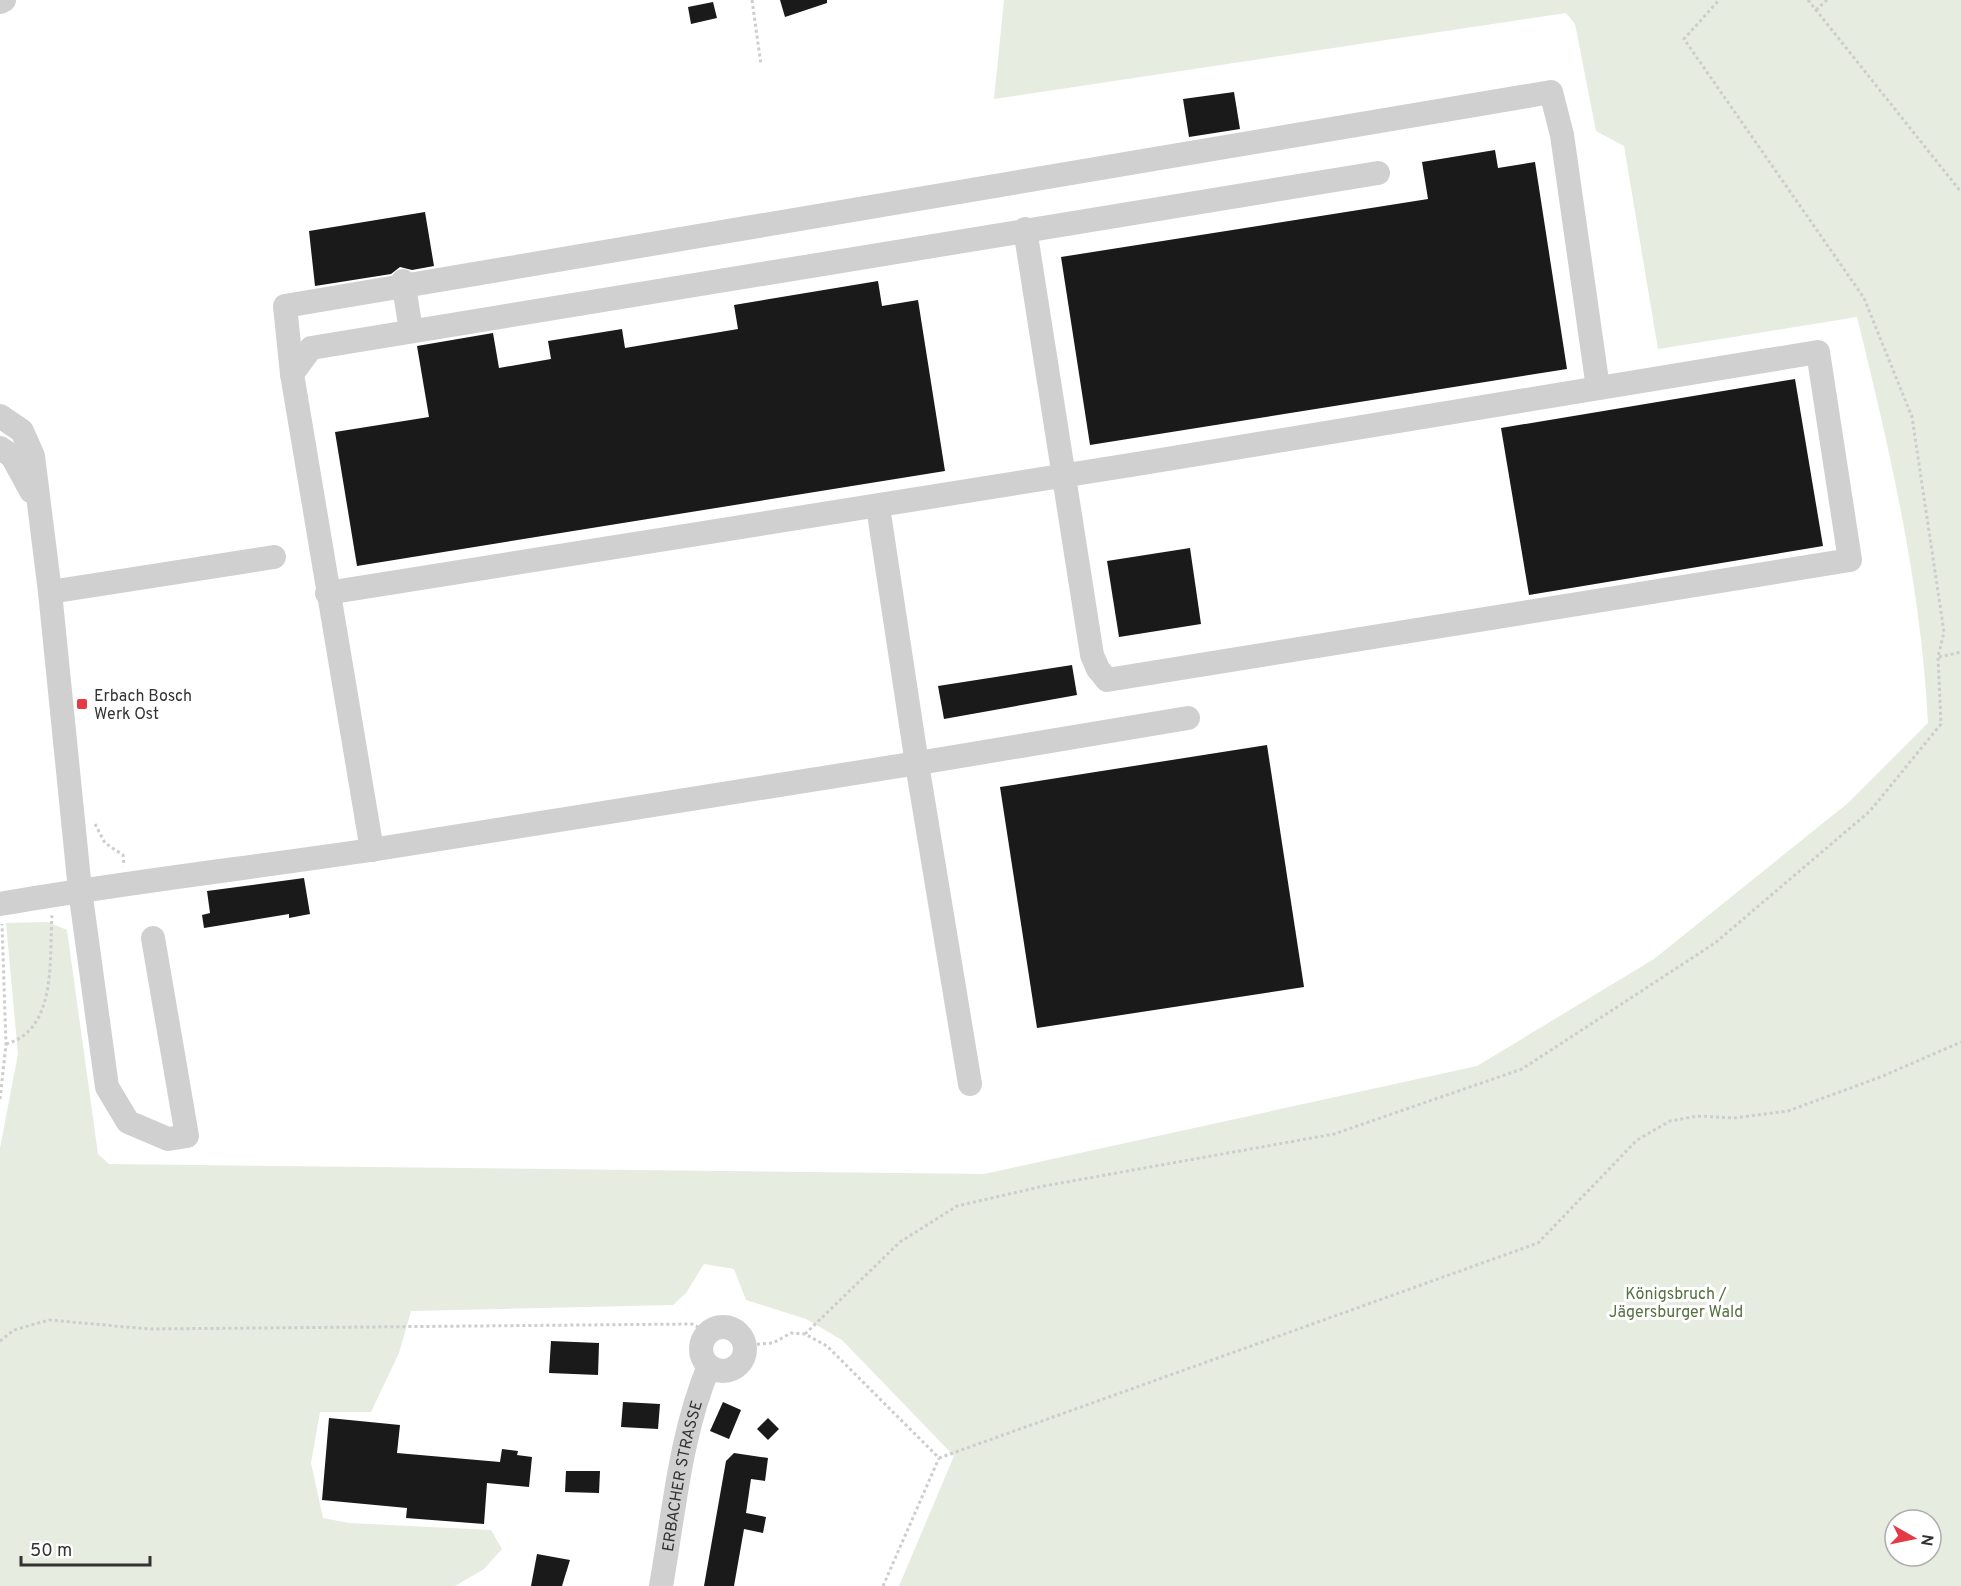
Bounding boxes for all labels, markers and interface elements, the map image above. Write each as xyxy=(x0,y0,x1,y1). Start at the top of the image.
place label: Erbach Bosch Werk Ost xyxy=(94,687,192,725)
marker: Erbach Bosch Werk Ost xyxy=(75,697,89,711)
park label: Königsbruch / Jägersburger Wald xyxy=(1609,1285,1743,1323)
street label: ERBACHER STRASSE xyxy=(659,1398,708,1553)
north arrow xyxy=(1883,1508,1943,1568)
scale bar xyxy=(21,1529,150,1567)
text: N xyxy=(1915,1533,1937,1547)
text: 50 m xyxy=(30,1540,72,1563)

